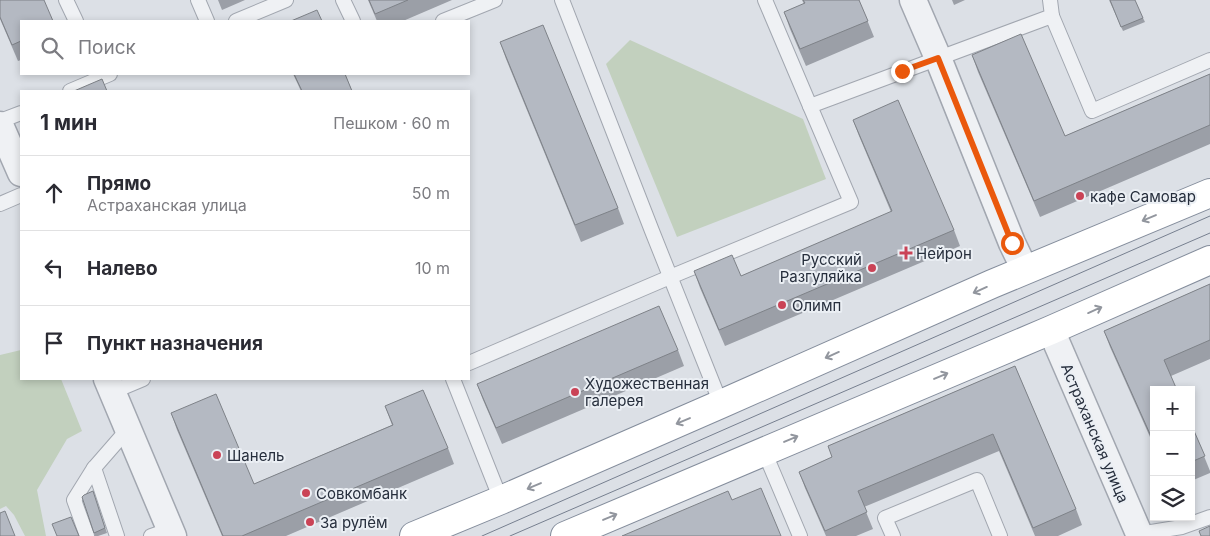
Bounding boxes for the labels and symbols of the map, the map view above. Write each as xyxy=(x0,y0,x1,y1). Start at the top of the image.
route end xyxy=(891,60,914,83)
place label: кафе Самовар xyxy=(1090,187,1196,206)
marker: кафе Самовар xyxy=(1074,190,1086,202)
one-way arrow xyxy=(1142,214,1157,224)
route start xyxy=(1001,232,1024,255)
place label: Нейрон xyxy=(916,244,972,263)
marker: Нейрон xyxy=(900,247,912,259)
place label: Русский Разгуляйка xyxy=(780,250,862,286)
marker: Русский Разгуляйка xyxy=(866,262,878,274)
one-way arrow xyxy=(973,285,988,295)
place label: Олимп xyxy=(792,296,841,315)
marker: Олимп xyxy=(776,299,788,311)
one-way arrow xyxy=(1087,305,1102,315)
one-way arrow xyxy=(825,351,840,361)
street label: Астраханская улица xyxy=(1057,360,1133,506)
one-way arrow xyxy=(933,370,948,380)
place label: Художественная галерея xyxy=(585,374,709,410)
marker: Художественная галерея xyxy=(569,386,581,398)
one-way arrow xyxy=(676,416,691,426)
one-way arrow xyxy=(783,434,798,444)
place label: Шанель xyxy=(227,446,284,465)
marker: Шанель xyxy=(211,449,223,461)
one-way arrow xyxy=(527,481,542,491)
place label: Совкомбанк xyxy=(316,484,407,503)
marker: Совкомбанк xyxy=(300,487,312,499)
one-way arrow xyxy=(602,511,617,521)
place label: За рулём xyxy=(320,513,387,532)
marker: За рулём xyxy=(304,516,316,528)

